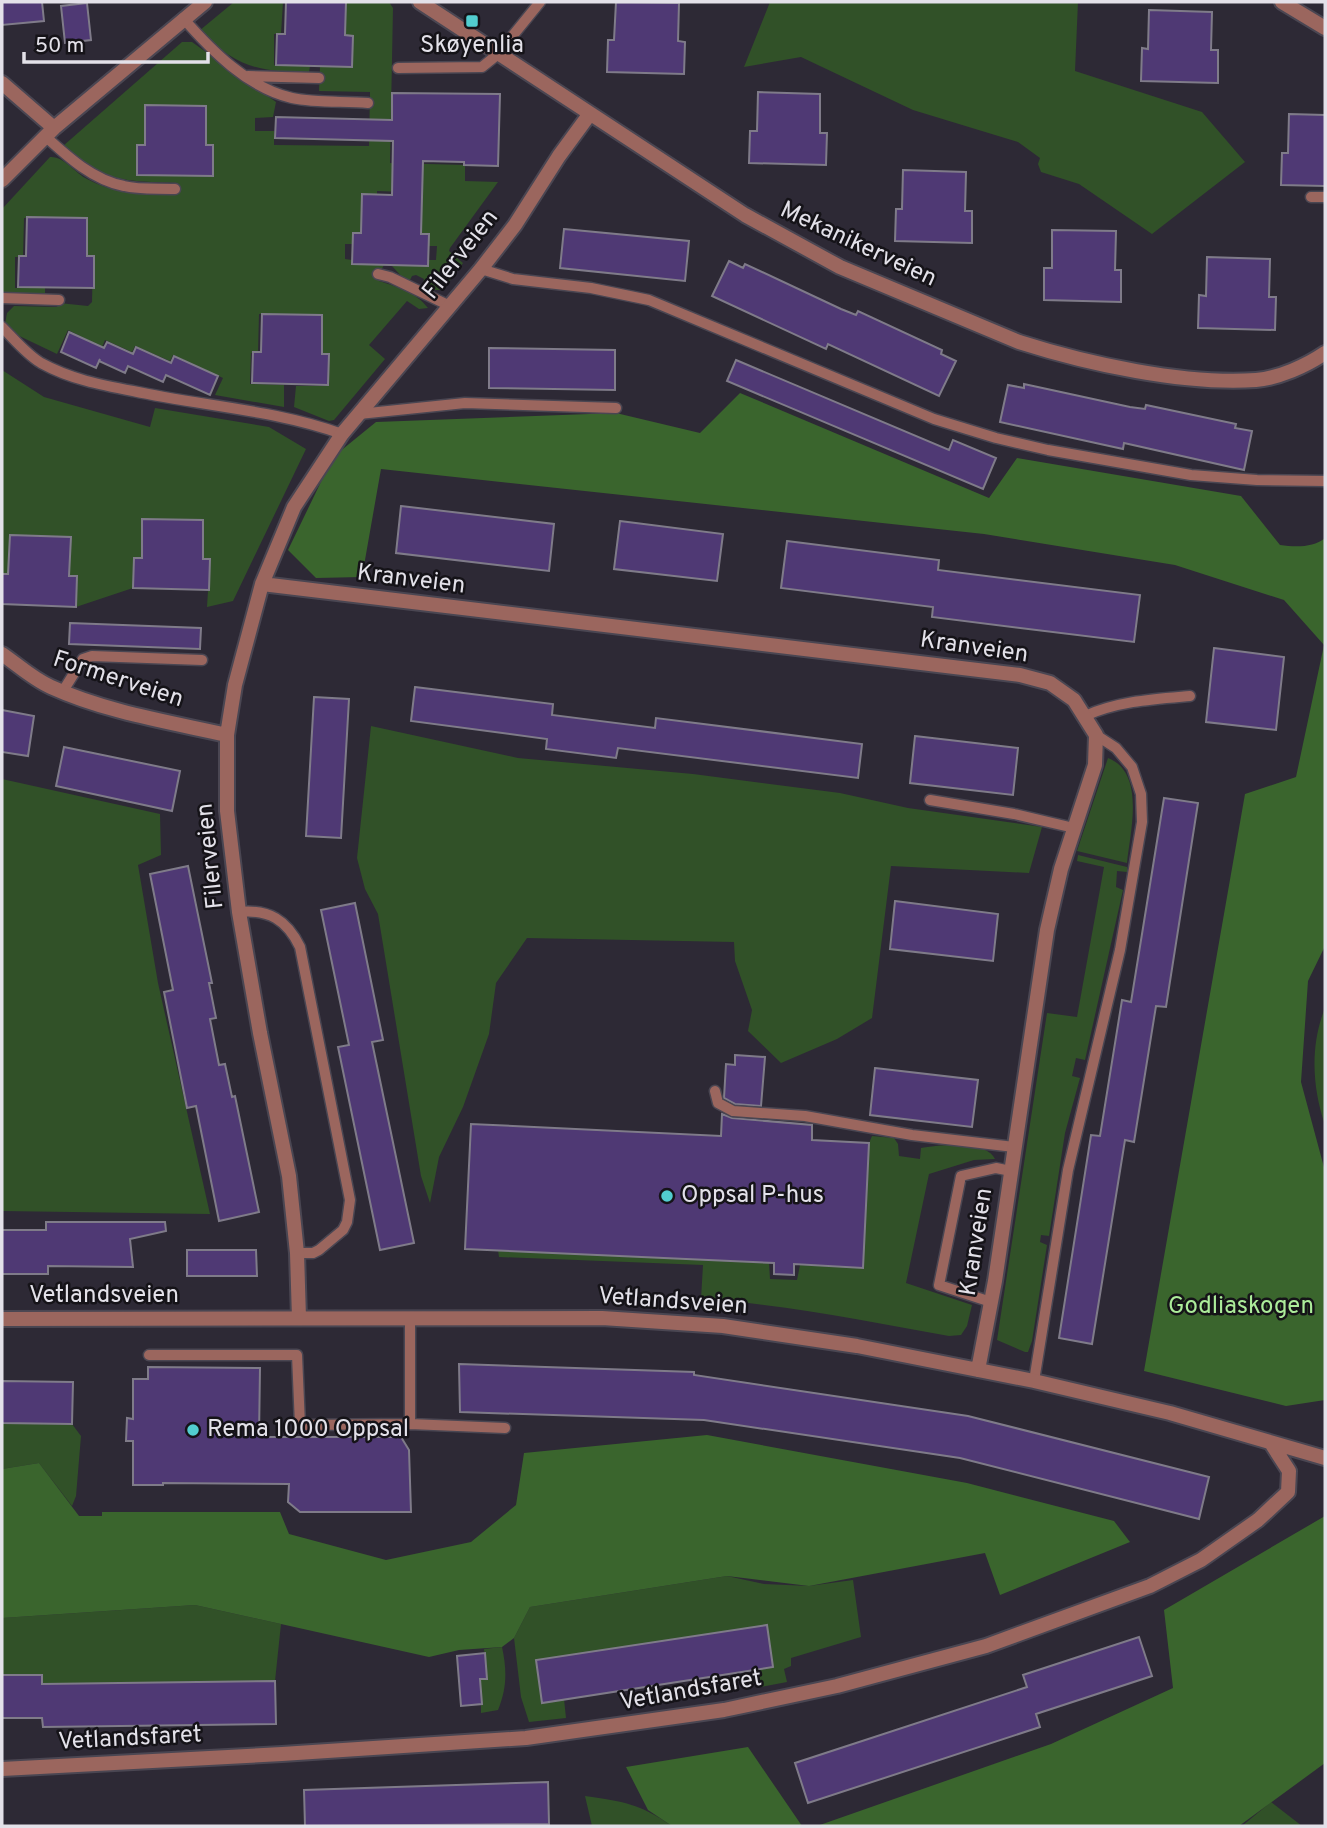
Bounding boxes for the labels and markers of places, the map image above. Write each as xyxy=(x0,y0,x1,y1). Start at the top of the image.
marker: Skøyenlia xyxy=(464,13,480,29)
place label: Skøyenlia xyxy=(420,31,524,61)
place label: Oppsal P-hus xyxy=(681,1181,824,1211)
marker: Oppsal P-hus xyxy=(659,1188,675,1204)
place label: Rema 1000 Oppsal xyxy=(207,1415,409,1445)
marker: Rema 1000 Oppsal xyxy=(185,1422,201,1438)

